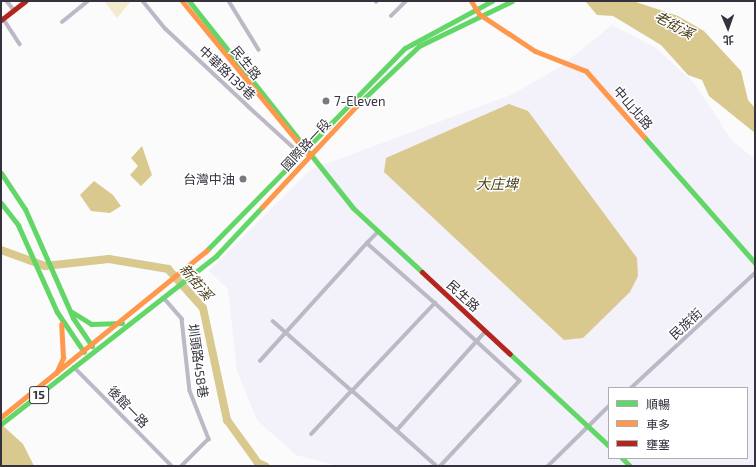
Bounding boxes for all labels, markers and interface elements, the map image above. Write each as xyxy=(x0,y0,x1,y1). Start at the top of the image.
water label: 老街溪 xyxy=(652,8,696,42)
north arrow xyxy=(708,8,748,48)
text: 北 xyxy=(723,34,734,47)
street label: 中華路139巷 xyxy=(195,43,259,103)
street label: 民生路 xyxy=(228,43,264,83)
street label: 中山北路 xyxy=(610,83,656,133)
place label: 7-Eleven xyxy=(334,93,386,109)
marker: 7-Eleven xyxy=(321,96,331,106)
street label: 國際路一段 xyxy=(278,116,334,174)
place label: 台灣中油 xyxy=(183,171,235,187)
marker: 台灣中油 xyxy=(238,174,248,184)
water label: 大庄埤 xyxy=(476,176,518,192)
water label: 新街溪 xyxy=(176,261,216,303)
street label: 民生路 xyxy=(443,277,483,315)
street label: 民族街 xyxy=(666,305,706,343)
street label: 圳頭路458巷 xyxy=(185,323,211,399)
street label: 後館一路 xyxy=(104,383,152,431)
road number: 15 xyxy=(29,385,49,405)
legend xyxy=(608,387,748,459)
text: 順暢 xyxy=(646,397,670,411)
text: 車多 xyxy=(646,417,670,431)
text: 壅塞 xyxy=(646,437,670,451)

